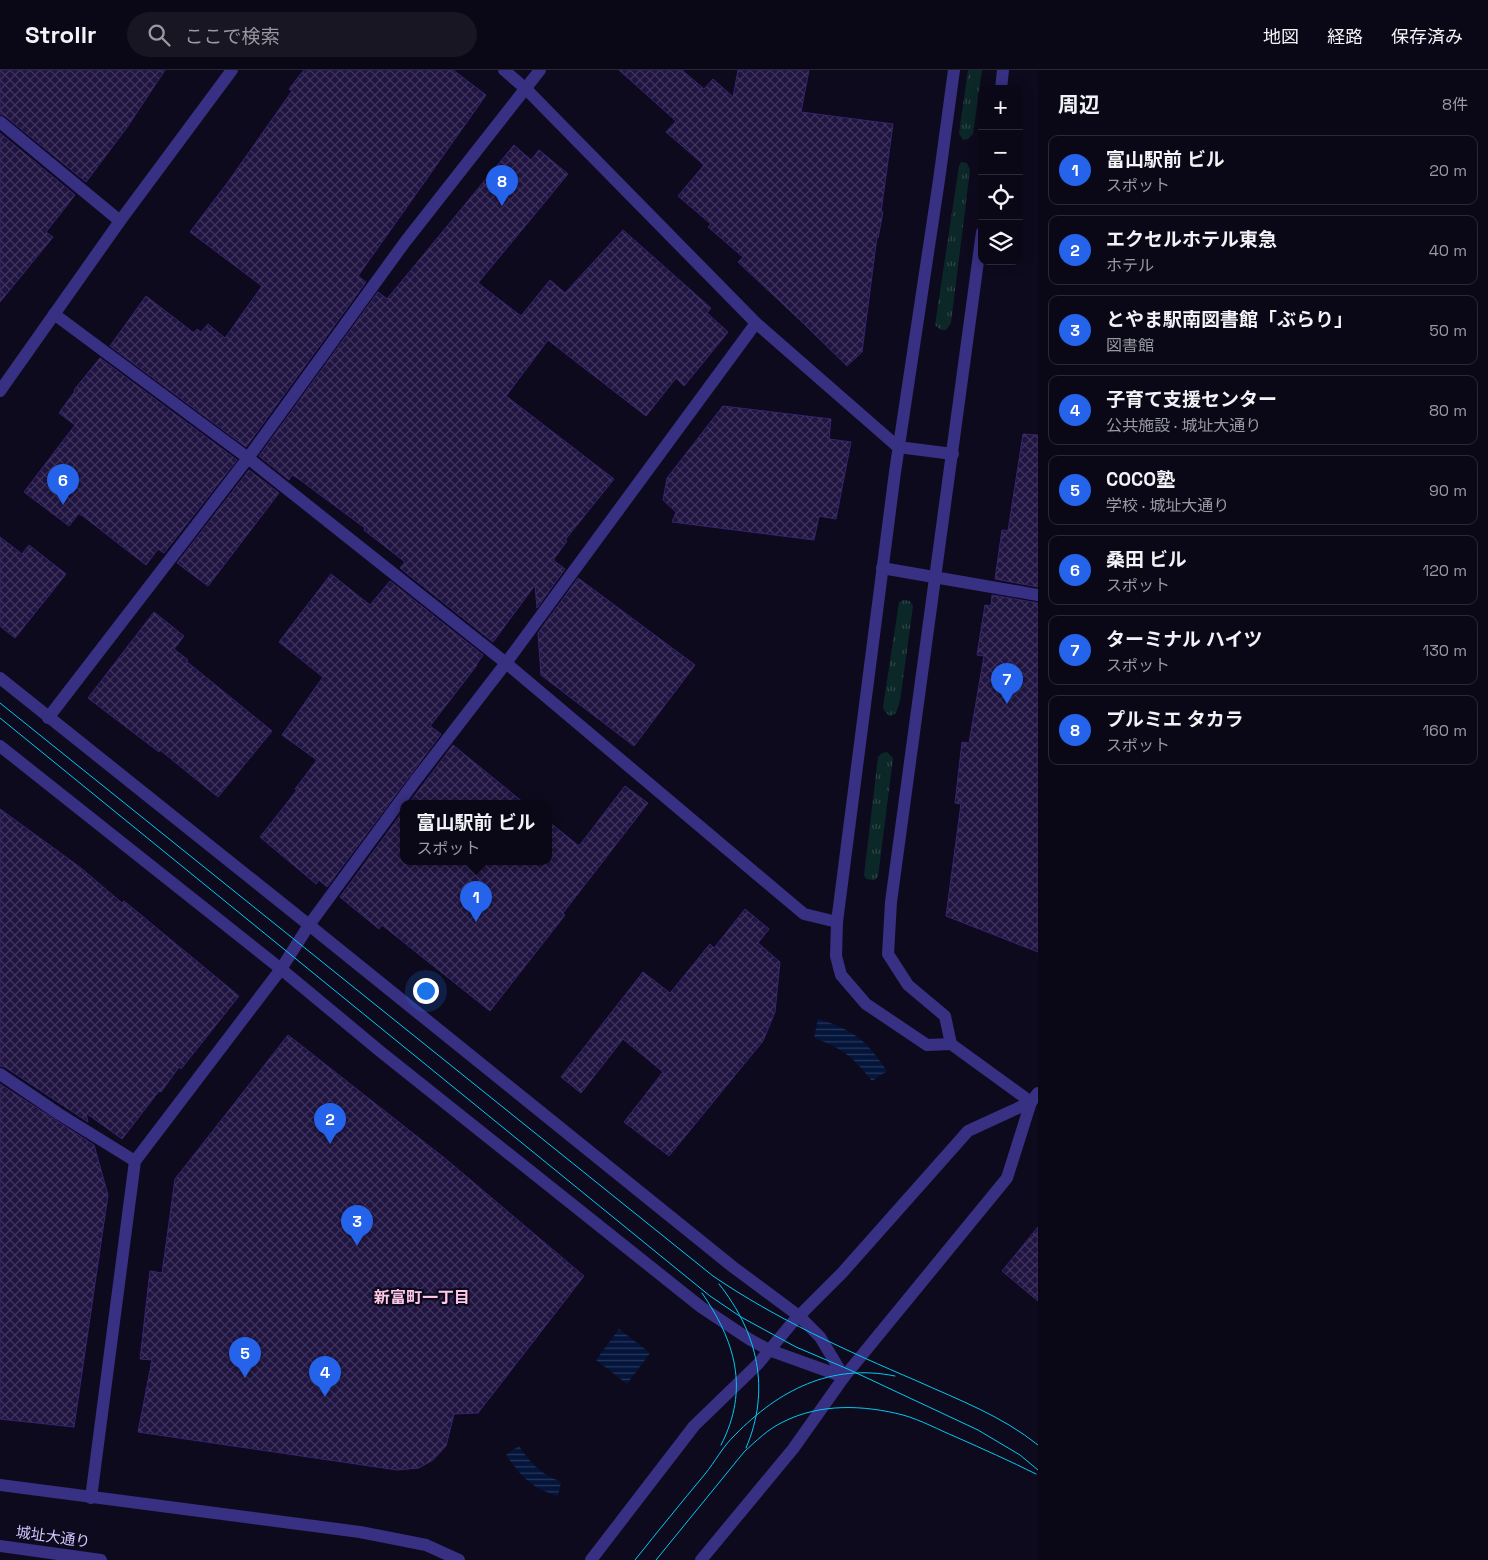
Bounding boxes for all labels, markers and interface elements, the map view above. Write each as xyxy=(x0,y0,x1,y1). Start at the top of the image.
search box xyxy=(127,12,477,57)
text: Strollr xyxy=(25,19,97,50)
icon: search xyxy=(145,21,173,49)
text: ここで検索 xyxy=(185,24,280,49)
text: 地図 xyxy=(1263,25,1299,48)
text: 経路 xyxy=(1327,25,1363,48)
text: 保存済み xyxy=(1391,25,1463,48)
map controls xyxy=(978,85,1023,265)
button: + xyxy=(978,85,1023,130)
text: 周辺 xyxy=(1058,91,1100,118)
text: 8件 xyxy=(1442,94,1468,115)
button: − xyxy=(978,130,1023,175)
text: 富山駅前 ビル xyxy=(1106,147,1225,172)
text: 1 xyxy=(1071,160,1079,181)
text: 20 m xyxy=(1429,160,1467,181)
pin: 8 xyxy=(486,165,518,206)
button: locate xyxy=(978,175,1023,220)
text: スポット xyxy=(1106,175,1170,196)
button: layers xyxy=(978,220,1023,265)
text: エクセルホテル東急 xyxy=(1106,227,1277,252)
text: 2 xyxy=(1070,240,1080,261)
text: 40 m xyxy=(1429,240,1467,261)
text: ホテル xyxy=(1106,255,1154,276)
text: とやま駅南図書館「ぶらり」 xyxy=(1106,307,1353,332)
text: 3 xyxy=(1070,320,1080,341)
text: 50 m xyxy=(1429,320,1467,341)
text: 図書館 xyxy=(1106,335,1154,356)
text: 子育て支援センター xyxy=(1106,387,1277,412)
text: 4 xyxy=(1070,400,1080,421)
text: 80 m xyxy=(1429,400,1467,421)
text: 公共施設 · 城址大通り xyxy=(1106,415,1261,436)
pin: 6 xyxy=(47,464,79,505)
text: COCO塾 xyxy=(1106,467,1175,492)
text: 5 xyxy=(1070,480,1080,501)
text: 90 m xyxy=(1429,480,1467,501)
text: 学校 · 城址大通り xyxy=(1106,495,1229,516)
text: 桑田 ビル xyxy=(1106,547,1187,572)
text: 6 xyxy=(1070,560,1080,581)
text: 120 m xyxy=(1423,560,1467,581)
text: スポット xyxy=(1106,575,1170,596)
text: ターミナル ハイツ xyxy=(1106,627,1262,652)
text: 7 xyxy=(1071,640,1079,661)
text: 130 m xyxy=(1423,640,1467,661)
text: スポット xyxy=(1106,655,1170,676)
pin: 7 xyxy=(991,663,1023,704)
text: プルミエ タカラ xyxy=(1106,707,1244,732)
text: 8 xyxy=(1070,720,1080,741)
text: 160 m xyxy=(1422,720,1467,741)
text: スポット xyxy=(1106,735,1170,756)
popup xyxy=(400,800,552,865)
text: 富山駅前 ビル xyxy=(417,810,535,835)
text: スポット xyxy=(417,838,481,859)
pin: 1 xyxy=(460,881,492,922)
your location xyxy=(413,978,439,1004)
pin: 2 xyxy=(314,1103,346,1144)
pin: 3 xyxy=(341,1205,373,1246)
district label: 新富町一丁目 xyxy=(374,1287,470,1308)
pin: 5 xyxy=(229,1337,261,1378)
pin: 4 xyxy=(309,1356,341,1397)
street label: 城址大通り xyxy=(15,1522,92,1551)

